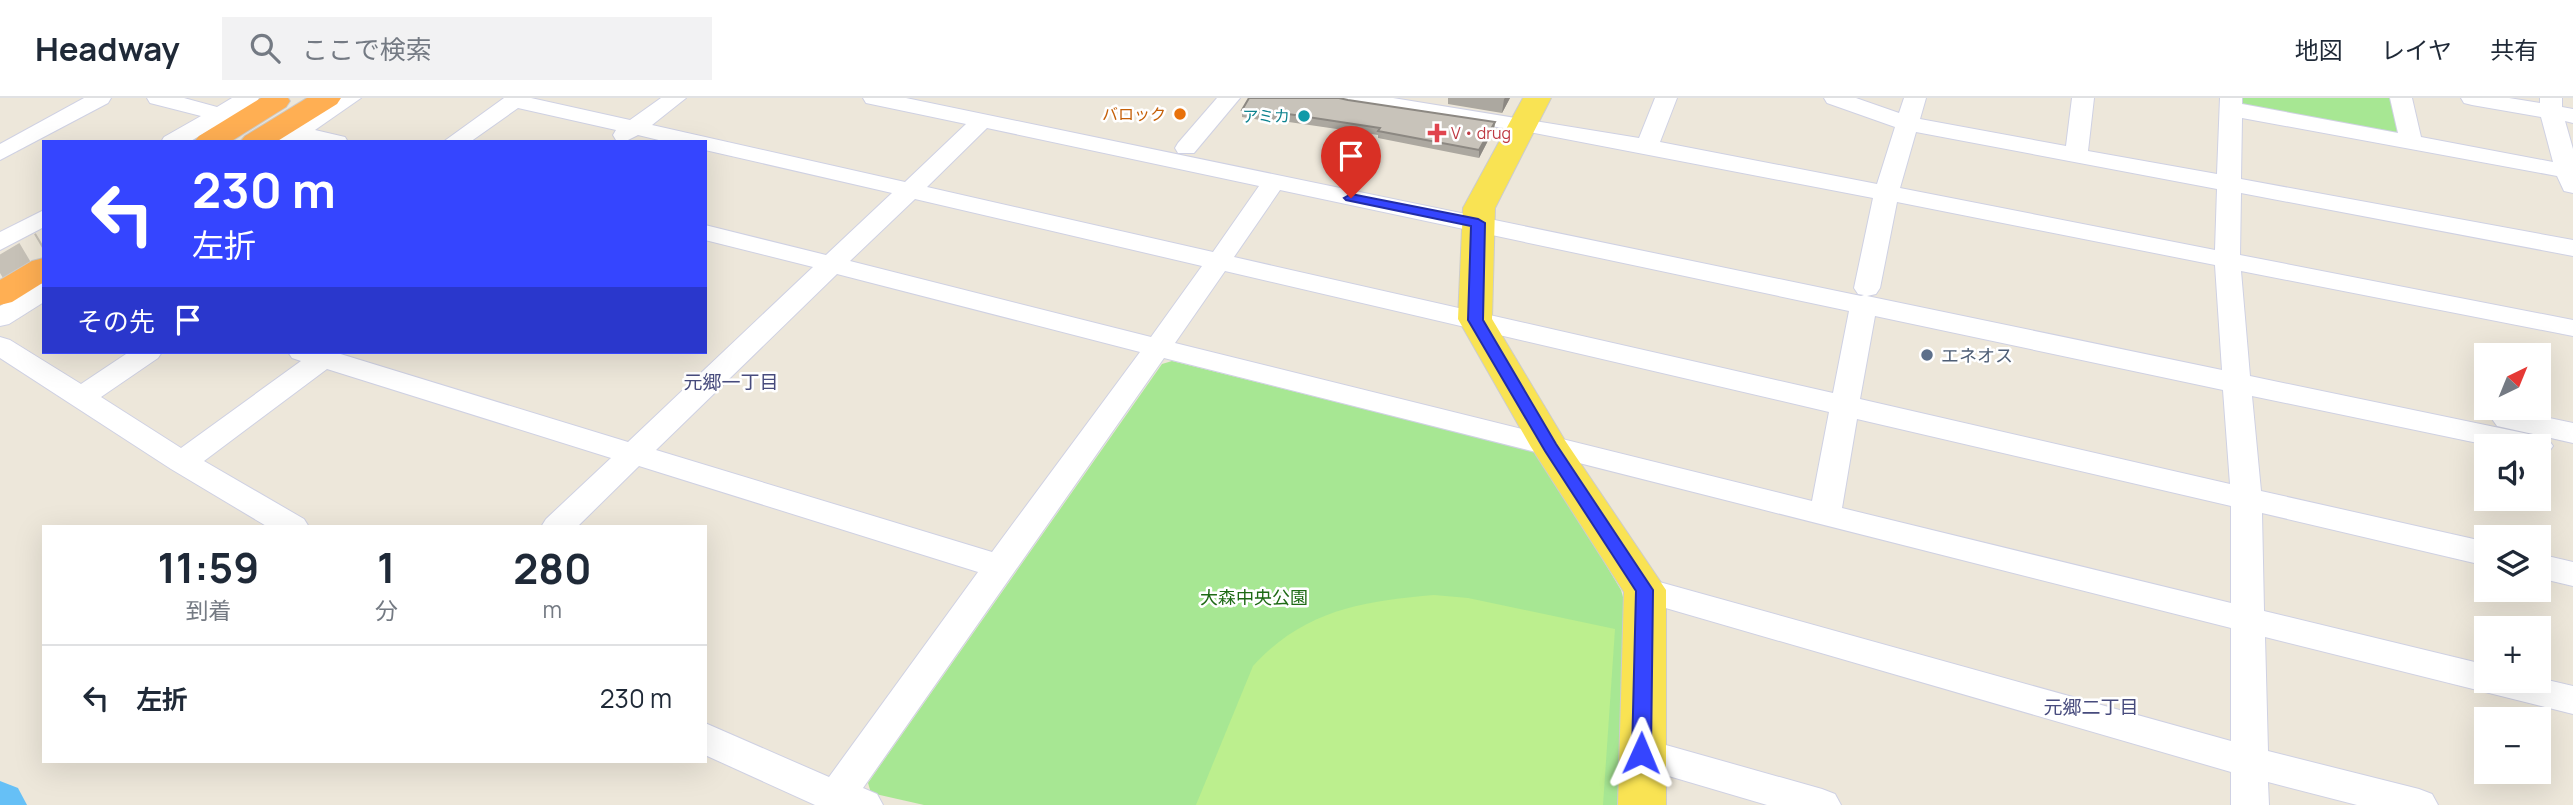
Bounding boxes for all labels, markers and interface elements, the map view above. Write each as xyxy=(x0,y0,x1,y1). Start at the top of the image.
search box xyxy=(222,17,712,80)
text: Headway xyxy=(35,26,180,71)
icon: search xyxy=(246,29,284,67)
text: ここで検索 xyxy=(302,31,432,67)
text: 地図 xyxy=(2295,33,2343,66)
text: レイヤ xyxy=(2381,33,2452,66)
text: 共有 xyxy=(2490,33,2538,66)
place label: バロック xyxy=(1102,103,1166,125)
place label: アミカ xyxy=(1242,105,1290,127)
marker: バロック xyxy=(1172,106,1188,122)
marker: アミカ xyxy=(1296,108,1312,124)
place label: V・drug xyxy=(1451,122,1511,144)
marker: V・drug xyxy=(1429,125,1445,141)
pin xyxy=(1321,126,1381,198)
icon: arrive xyxy=(1332,137,1370,175)
text: 230 m xyxy=(192,156,336,223)
icon: left xyxy=(77,168,168,259)
text: 左折 xyxy=(192,223,256,267)
icon: arrive xyxy=(169,301,207,339)
text: その先 xyxy=(77,303,155,339)
place label: エネオス xyxy=(1941,343,2013,367)
north arrow xyxy=(2474,343,2552,420)
map controls xyxy=(2474,343,2551,784)
marker: エネオス xyxy=(1919,347,1935,363)
district label: 元郷一丁目 xyxy=(683,369,779,395)
button: sound xyxy=(2474,434,2551,511)
button: layers xyxy=(2474,525,2551,602)
text: 11:59 xyxy=(157,538,259,596)
text: 1 xyxy=(377,538,395,596)
text: 280 xyxy=(513,539,592,597)
park label: 大森中央公園 xyxy=(1200,585,1308,609)
text: m xyxy=(543,593,562,625)
text: 到着 xyxy=(185,594,231,626)
text: 分 xyxy=(375,594,398,626)
button: + xyxy=(2474,616,2551,693)
icon: left xyxy=(77,679,115,717)
text: 230 m xyxy=(600,680,672,716)
text: 左折 xyxy=(136,681,188,717)
district label: 元郷二丁目 xyxy=(2043,694,2139,720)
button: − xyxy=(2474,707,2551,784)
position arrow xyxy=(1604,716,1678,790)

